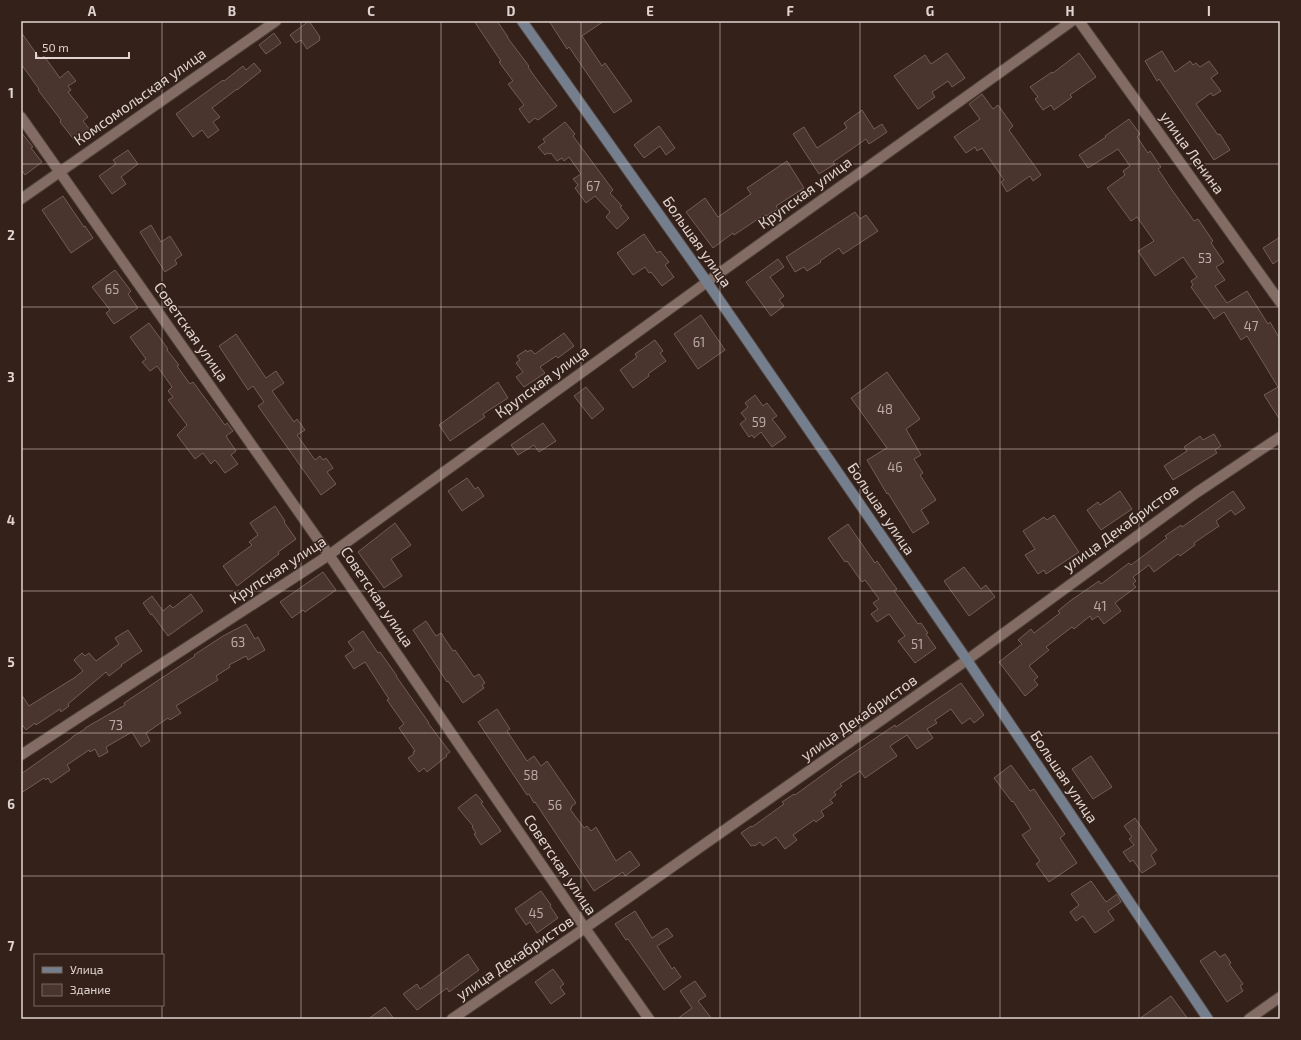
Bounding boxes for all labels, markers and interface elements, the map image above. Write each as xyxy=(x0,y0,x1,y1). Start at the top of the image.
text: A xyxy=(88,3,97,19)
text: B xyxy=(228,3,236,19)
text: C xyxy=(367,3,375,19)
text: D xyxy=(507,3,516,19)
text: E xyxy=(646,3,654,19)
text: F xyxy=(786,3,794,19)
text: G xyxy=(926,3,934,19)
text: H xyxy=(1066,3,1075,19)
text: I xyxy=(1207,3,1211,19)
scale bar xyxy=(36,34,129,60)
text: 50 m xyxy=(42,40,69,54)
street label: Комсомольская улица xyxy=(70,44,210,149)
text: 1 xyxy=(8,85,14,101)
street label: улица Ленина xyxy=(1156,108,1229,198)
street label: Крупская улица xyxy=(754,152,855,233)
house number: 67 xyxy=(586,178,600,194)
street label: Большая улица xyxy=(659,192,736,291)
text: 2 xyxy=(7,227,15,243)
house number: 53 xyxy=(1198,250,1212,266)
street label: Советская улица xyxy=(150,278,233,385)
house number: 65 xyxy=(105,281,119,297)
house number: 47 xyxy=(1244,318,1259,334)
house number: 61 xyxy=(693,334,705,350)
street label: Крупская улица xyxy=(491,341,592,422)
text: 3 xyxy=(7,369,15,385)
house number: 48 xyxy=(877,401,893,417)
house number: 59 xyxy=(752,414,766,430)
street label: Большая улица xyxy=(844,459,919,559)
house number: 46 xyxy=(887,459,903,475)
street label: улица Декабристов xyxy=(1059,479,1182,576)
text: 4 xyxy=(7,512,15,528)
street label: Крупская улица xyxy=(226,531,330,608)
street label: Советская улица xyxy=(337,543,418,651)
house number: 41 xyxy=(1093,598,1107,614)
house number: 63 xyxy=(231,634,245,650)
house number: 51 xyxy=(911,636,923,652)
text: 5 xyxy=(7,654,15,670)
street label: улица Декабристов xyxy=(797,670,921,765)
house number: 73 xyxy=(109,717,123,733)
street label: Большая улица xyxy=(1027,727,1102,827)
house number: 58 xyxy=(524,767,538,783)
text: 6 xyxy=(7,796,15,812)
house number: 56 xyxy=(548,797,562,813)
street label: Советская улица xyxy=(520,811,601,919)
house number: 45 xyxy=(529,905,544,921)
street label: улица Декабристов xyxy=(452,911,577,1004)
text: 7 xyxy=(8,938,15,954)
legend xyxy=(34,954,164,1006)
text: Улица xyxy=(70,962,103,976)
text: Здание xyxy=(70,982,111,996)

